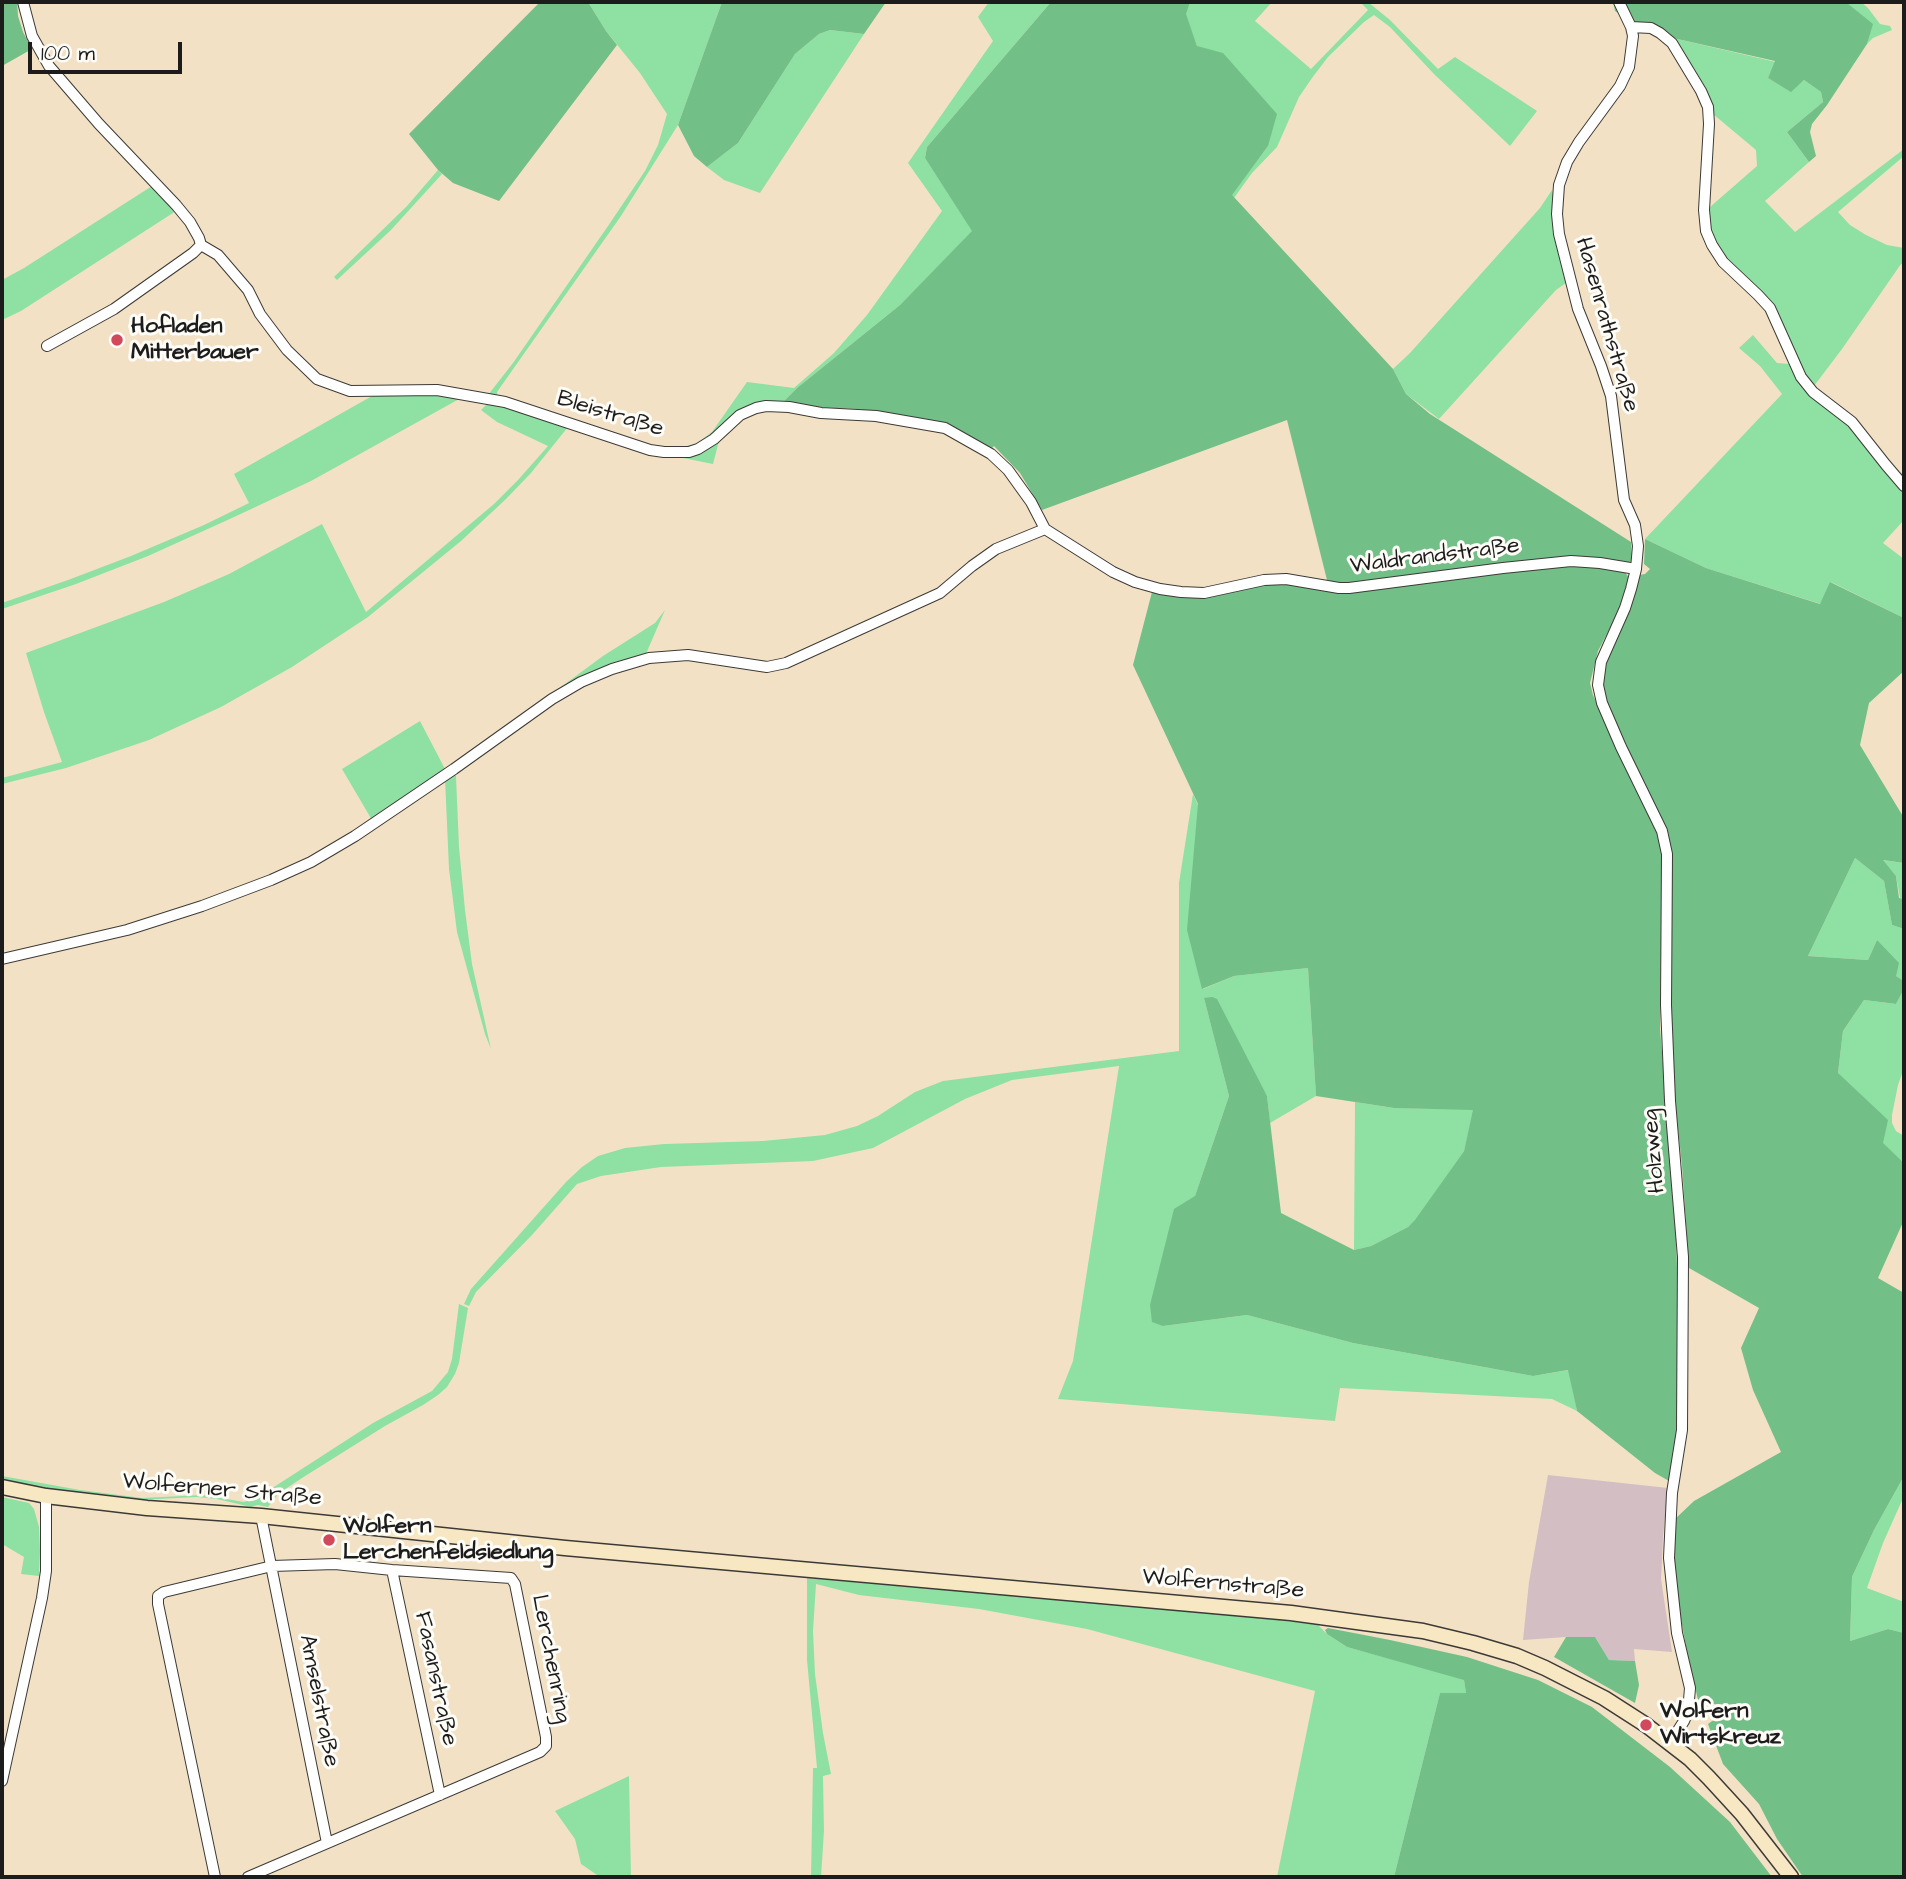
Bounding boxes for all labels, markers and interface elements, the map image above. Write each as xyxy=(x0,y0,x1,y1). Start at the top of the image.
scale bar xyxy=(32,28,186,72)
text: 100 m xyxy=(41,39,95,68)
street label: Hasenrathstraße xyxy=(1568,235,1644,415)
place label: Hofladen Mitterbauer xyxy=(131,313,259,367)
marker: Hofladen Mitterbauer xyxy=(109,332,125,348)
street label: Bleistraße xyxy=(553,386,667,444)
street label: Waldrandstraße xyxy=(1349,533,1521,581)
street label: Holzweg xyxy=(1638,1108,1672,1194)
street label: Wolferner Straße xyxy=(121,1469,323,1513)
place label: Wolfern Lerchenfeldsiedlung xyxy=(343,1513,553,1567)
marker: Wolfern Lerchenfeldsiedlung xyxy=(321,1532,337,1548)
street label: Wolfernstraße xyxy=(1141,1564,1305,1606)
street label: Lerchenring xyxy=(524,1592,576,1726)
street label: Fasanstraße xyxy=(407,1609,463,1749)
street label: Amselstraße xyxy=(292,1632,344,1770)
place label: Wolfern Wirtskreuz xyxy=(1660,1698,1781,1752)
marker: Wolfern Wirtskreuz xyxy=(1638,1717,1654,1733)

